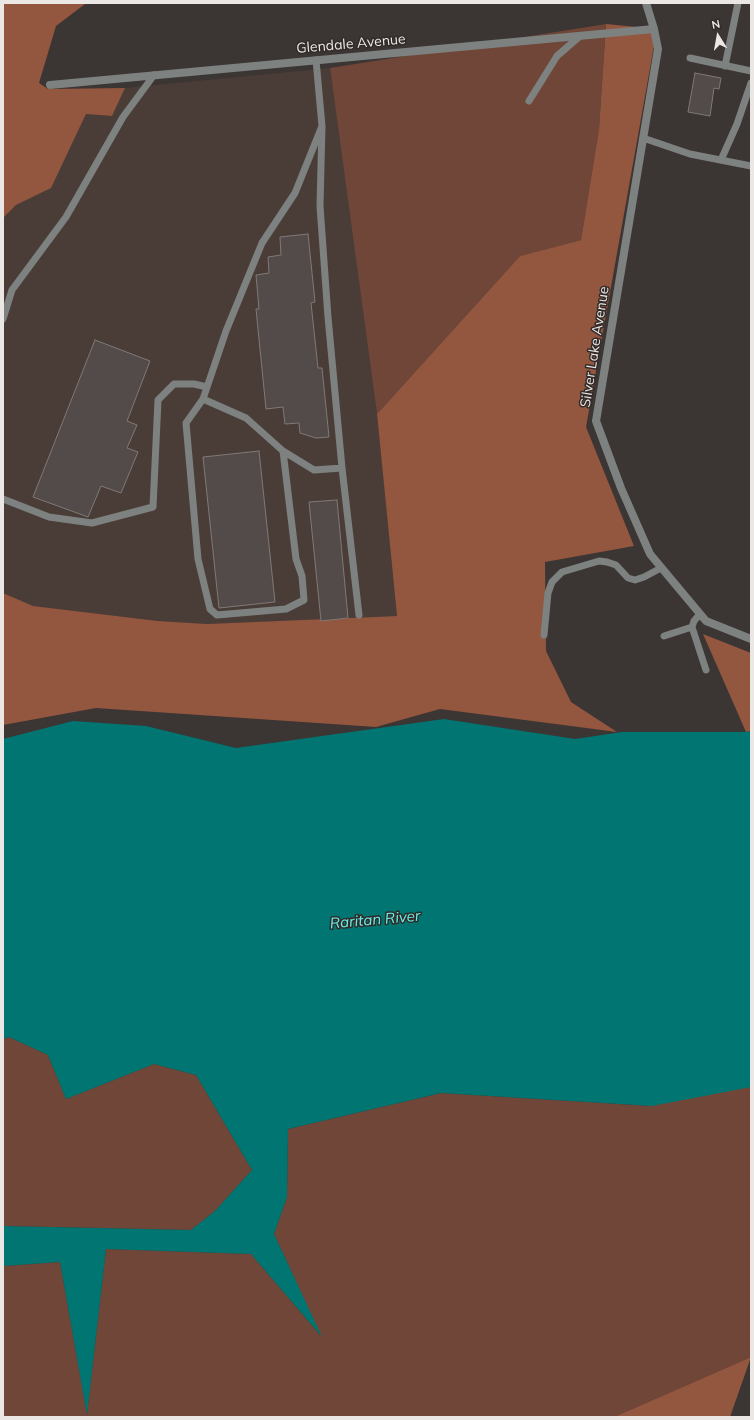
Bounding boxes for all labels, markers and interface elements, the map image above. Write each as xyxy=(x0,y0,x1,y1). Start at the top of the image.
north arrow xyxy=(698,16,738,56)
text: N xyxy=(710,17,721,32)
street label: Glendale Avenue xyxy=(296,31,406,57)
street label: Silver Lake Avenue xyxy=(577,285,613,409)
water label: Raritan River xyxy=(329,907,421,933)

